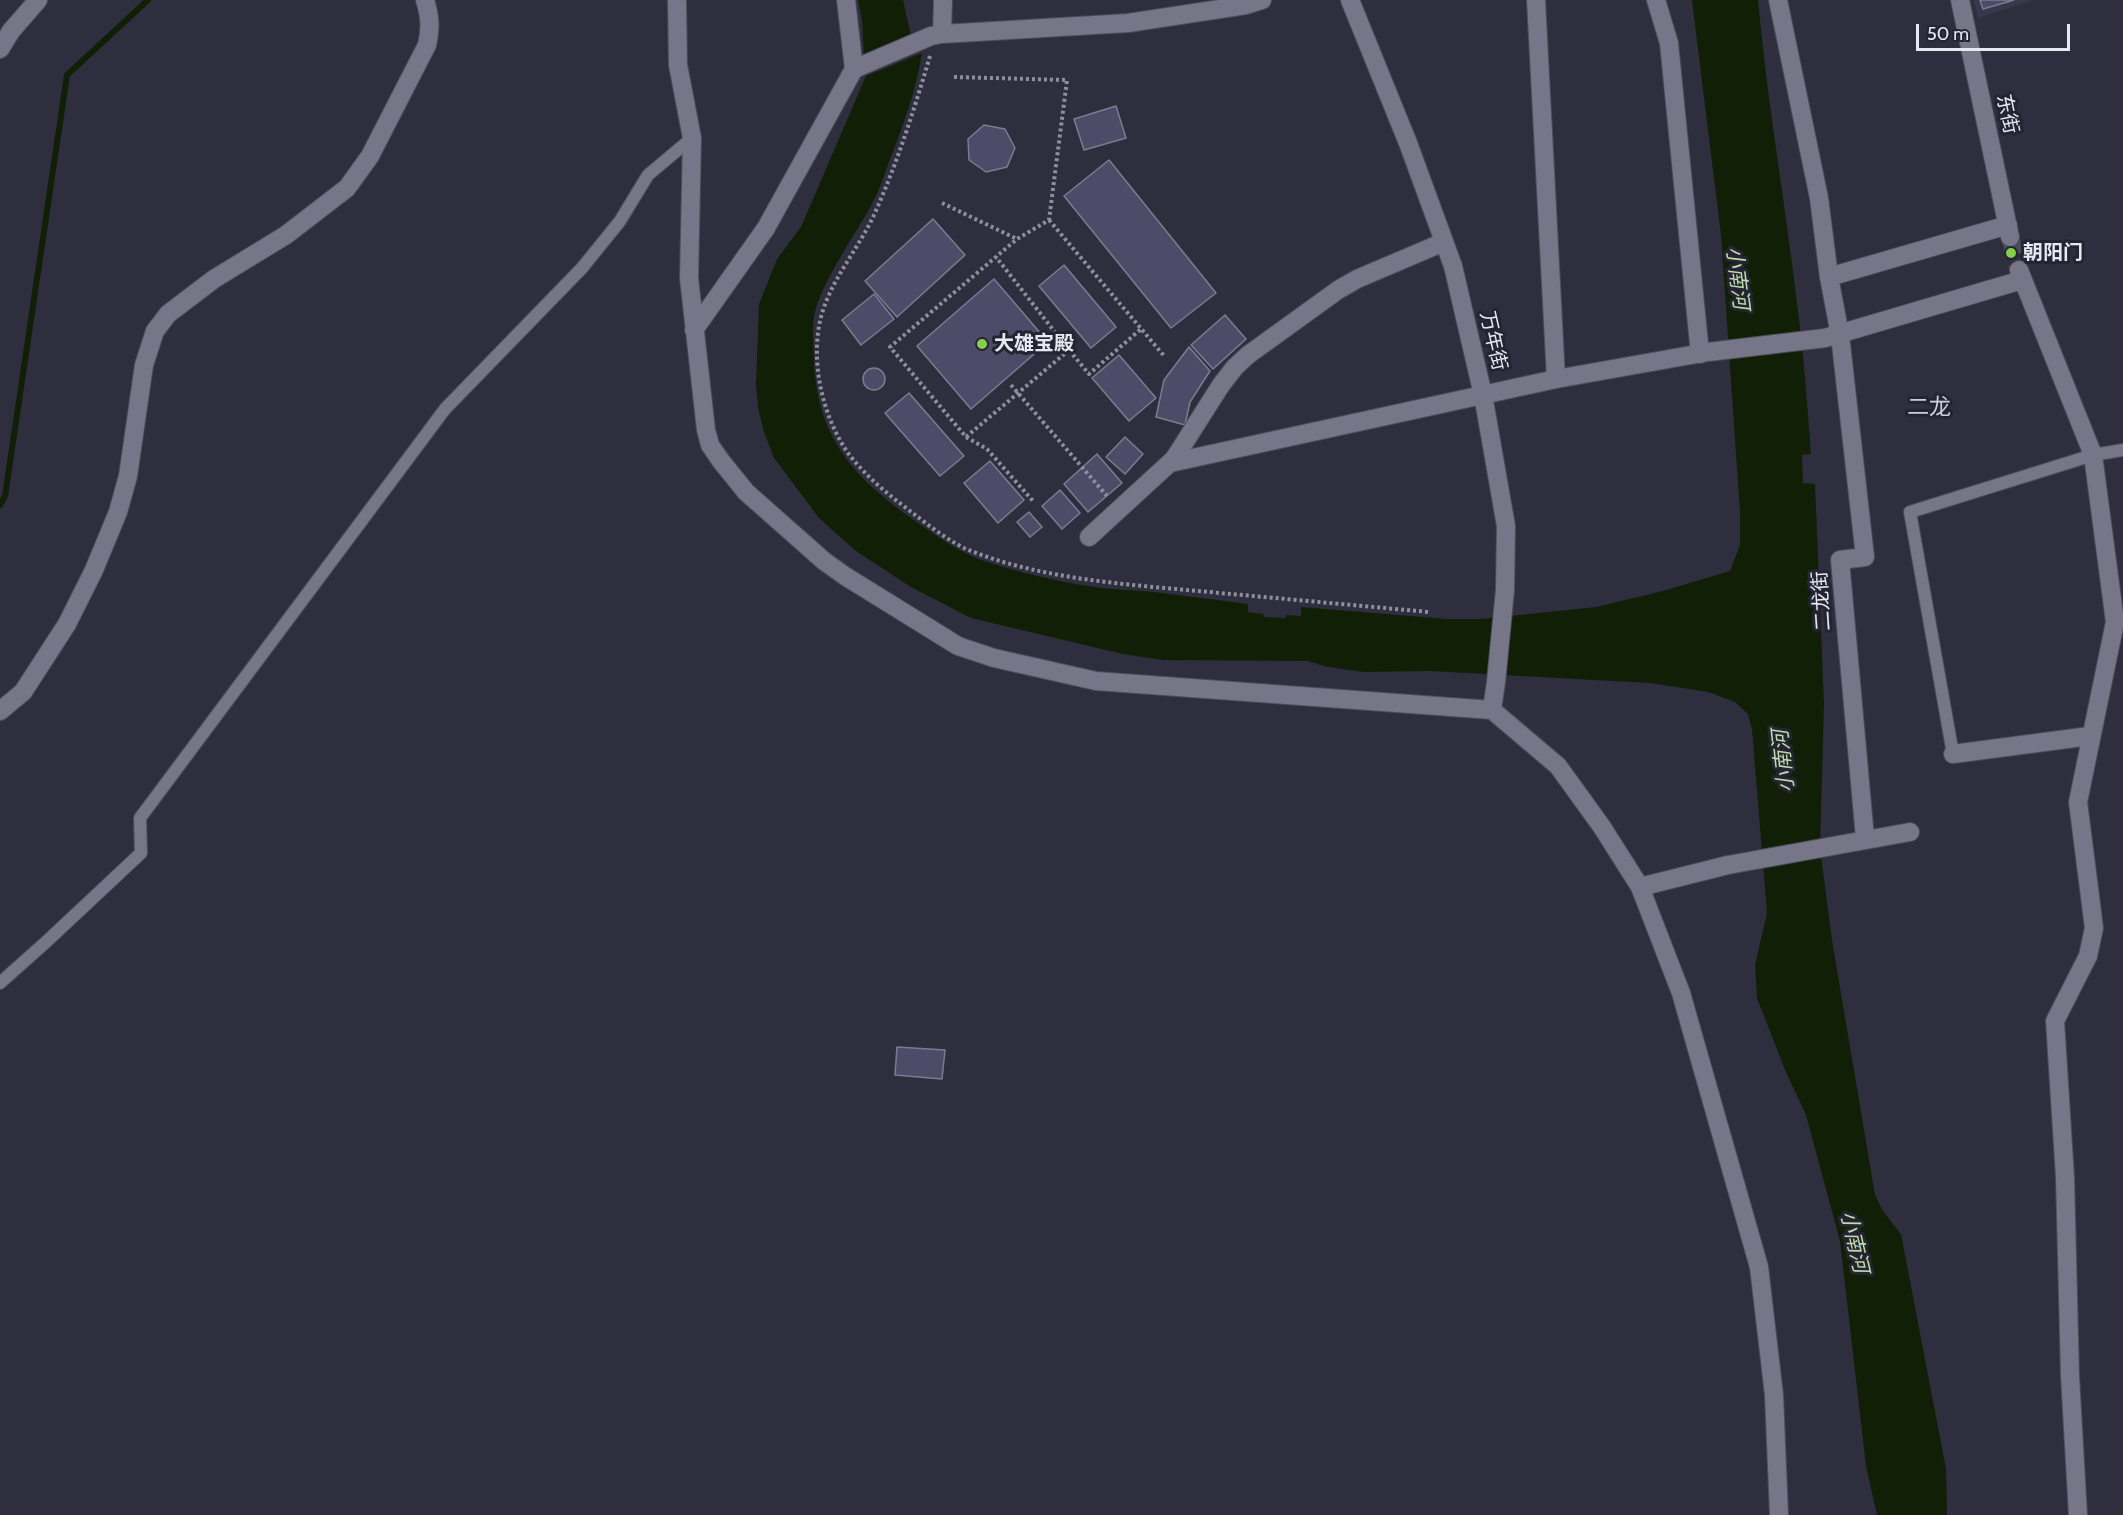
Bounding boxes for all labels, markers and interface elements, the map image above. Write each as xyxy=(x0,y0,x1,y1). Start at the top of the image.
scale bar xyxy=(1919,12,2074,50)
text: 50 m xyxy=(1927,23,1969,45)
street label: 东街 xyxy=(1991,92,2023,136)
place label: 朝阳门 xyxy=(2023,241,2083,265)
water label: 小南河 xyxy=(1721,245,1753,311)
marker: 朝阳门 xyxy=(2004,246,2018,260)
street label: 万年街 xyxy=(1475,309,1511,373)
place label: 大雄宝殿 xyxy=(994,332,1074,356)
marker: 大雄宝殿 xyxy=(975,337,989,351)
district label: 二龙 xyxy=(1907,395,1951,421)
street label: 二龙街 xyxy=(1808,570,1836,632)
water label: 小南河 xyxy=(1768,728,1800,794)
water label: 小南河 xyxy=(1835,1208,1873,1276)

